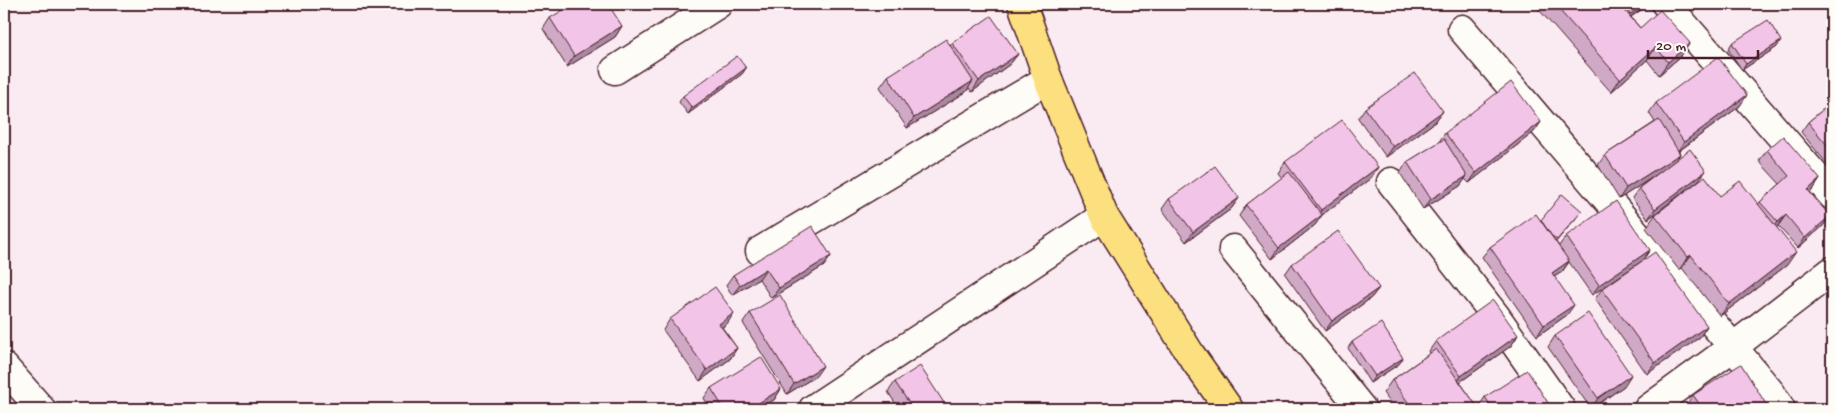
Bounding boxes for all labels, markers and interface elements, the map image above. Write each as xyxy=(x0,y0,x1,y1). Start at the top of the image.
scale bar xyxy=(1648,28,1758,60)
text: 20 m xyxy=(1656,38,1686,56)

